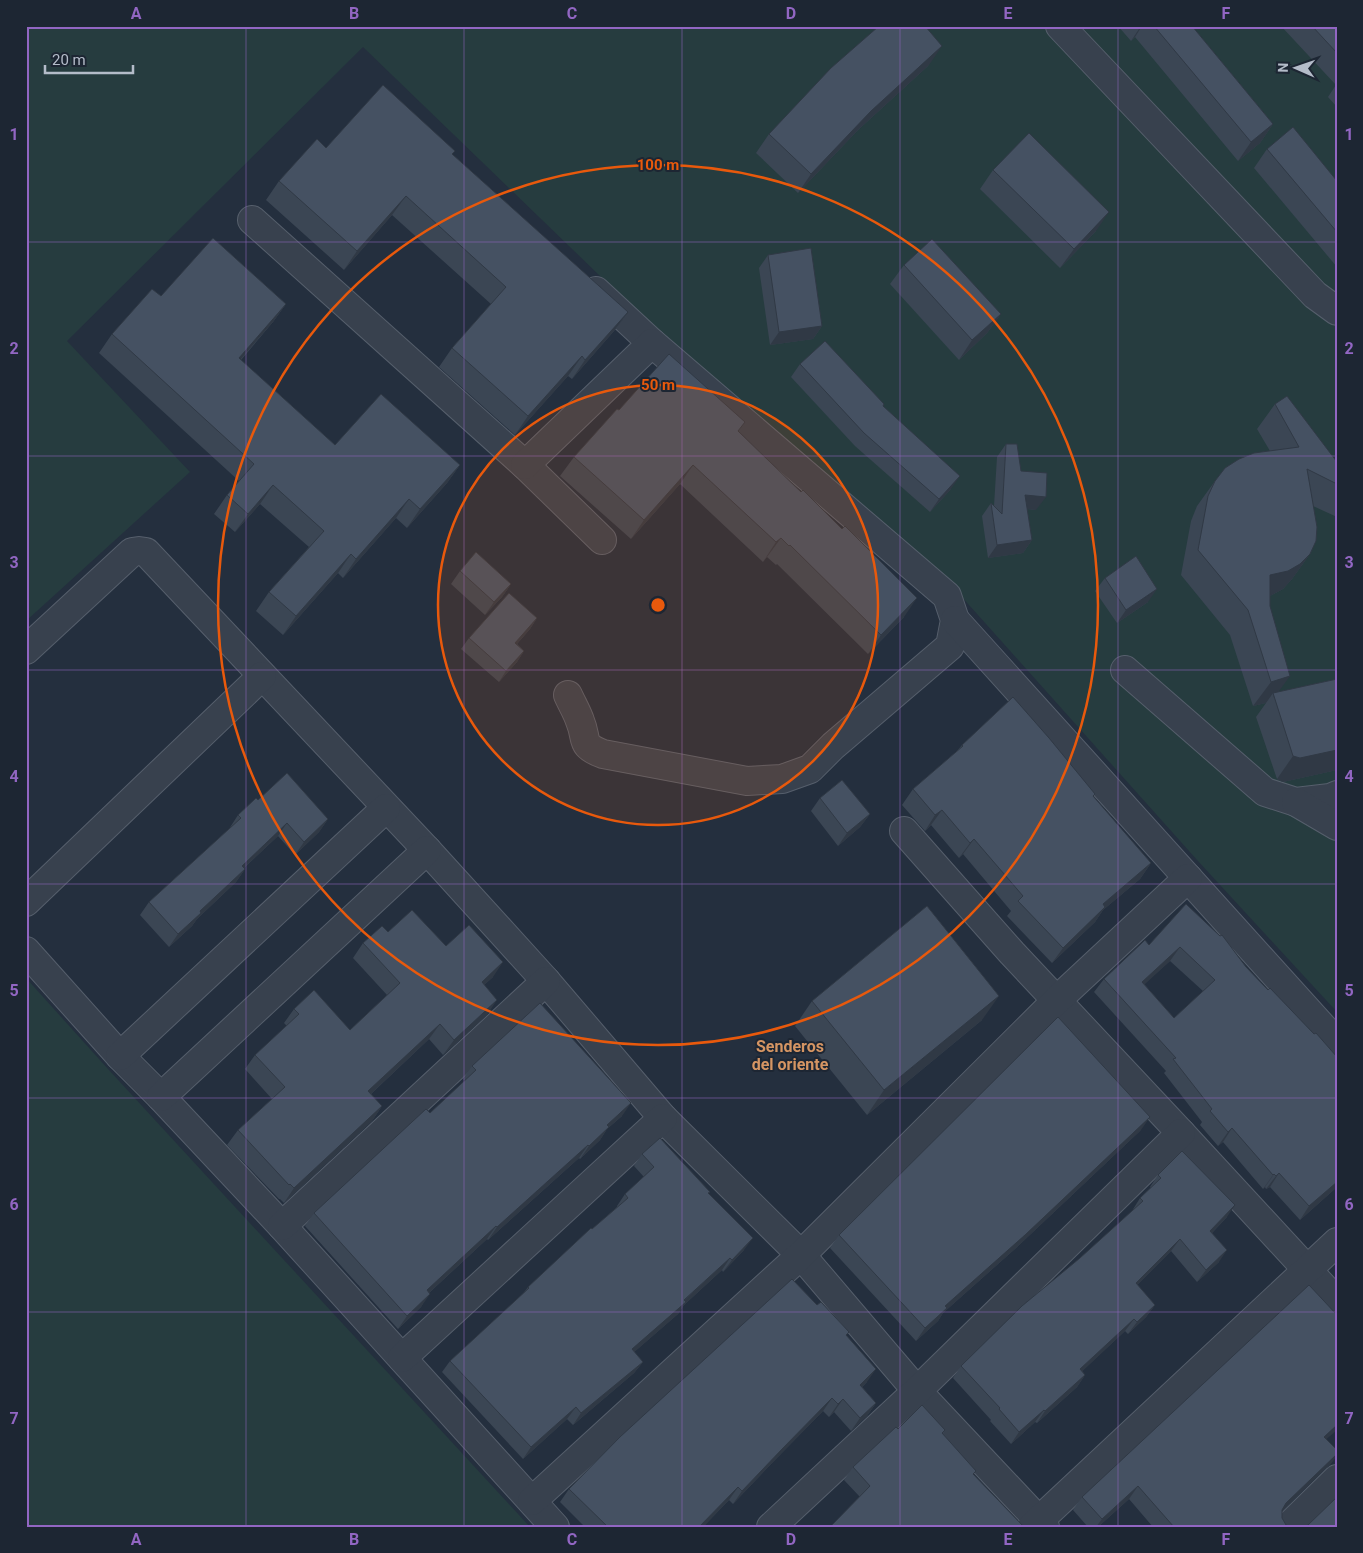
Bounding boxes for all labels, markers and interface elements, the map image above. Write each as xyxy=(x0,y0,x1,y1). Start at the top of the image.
text: A xyxy=(131,4,142,23)
text: B xyxy=(349,4,359,23)
text: C xyxy=(567,4,577,23)
text: D xyxy=(786,4,796,23)
text: E xyxy=(1004,4,1013,23)
text: F xyxy=(1222,4,1231,23)
scale bar xyxy=(45,42,132,74)
north arrow xyxy=(1270,42,1320,92)
text: 20 m xyxy=(52,51,86,69)
text: N xyxy=(1275,62,1291,73)
text: 1 xyxy=(9,125,19,144)
text: 1 xyxy=(1344,125,1354,144)
text: 100 m xyxy=(637,156,679,174)
text: 2 xyxy=(9,339,19,358)
text: 2 xyxy=(1344,339,1354,358)
text: 50 m xyxy=(641,376,675,394)
text: 3 xyxy=(9,553,19,572)
text: 3 xyxy=(1344,553,1354,572)
centre of rings xyxy=(649,596,667,614)
text: 4 xyxy=(9,767,19,786)
text: 4 xyxy=(1344,767,1354,786)
text: 5 xyxy=(9,981,19,1000)
text: 5 xyxy=(1344,981,1354,1000)
district label: Senderos del oriente xyxy=(752,1037,829,1074)
text: 6 xyxy=(9,1195,19,1214)
text: 6 xyxy=(1344,1195,1354,1214)
text: 7 xyxy=(9,1409,19,1428)
text: 7 xyxy=(1344,1409,1354,1428)
text: A xyxy=(131,1530,142,1549)
text: B xyxy=(349,1530,359,1549)
text: C xyxy=(567,1530,577,1549)
text: D xyxy=(786,1530,796,1549)
text: E xyxy=(1004,1530,1013,1549)
text: F xyxy=(1222,1530,1231,1549)

